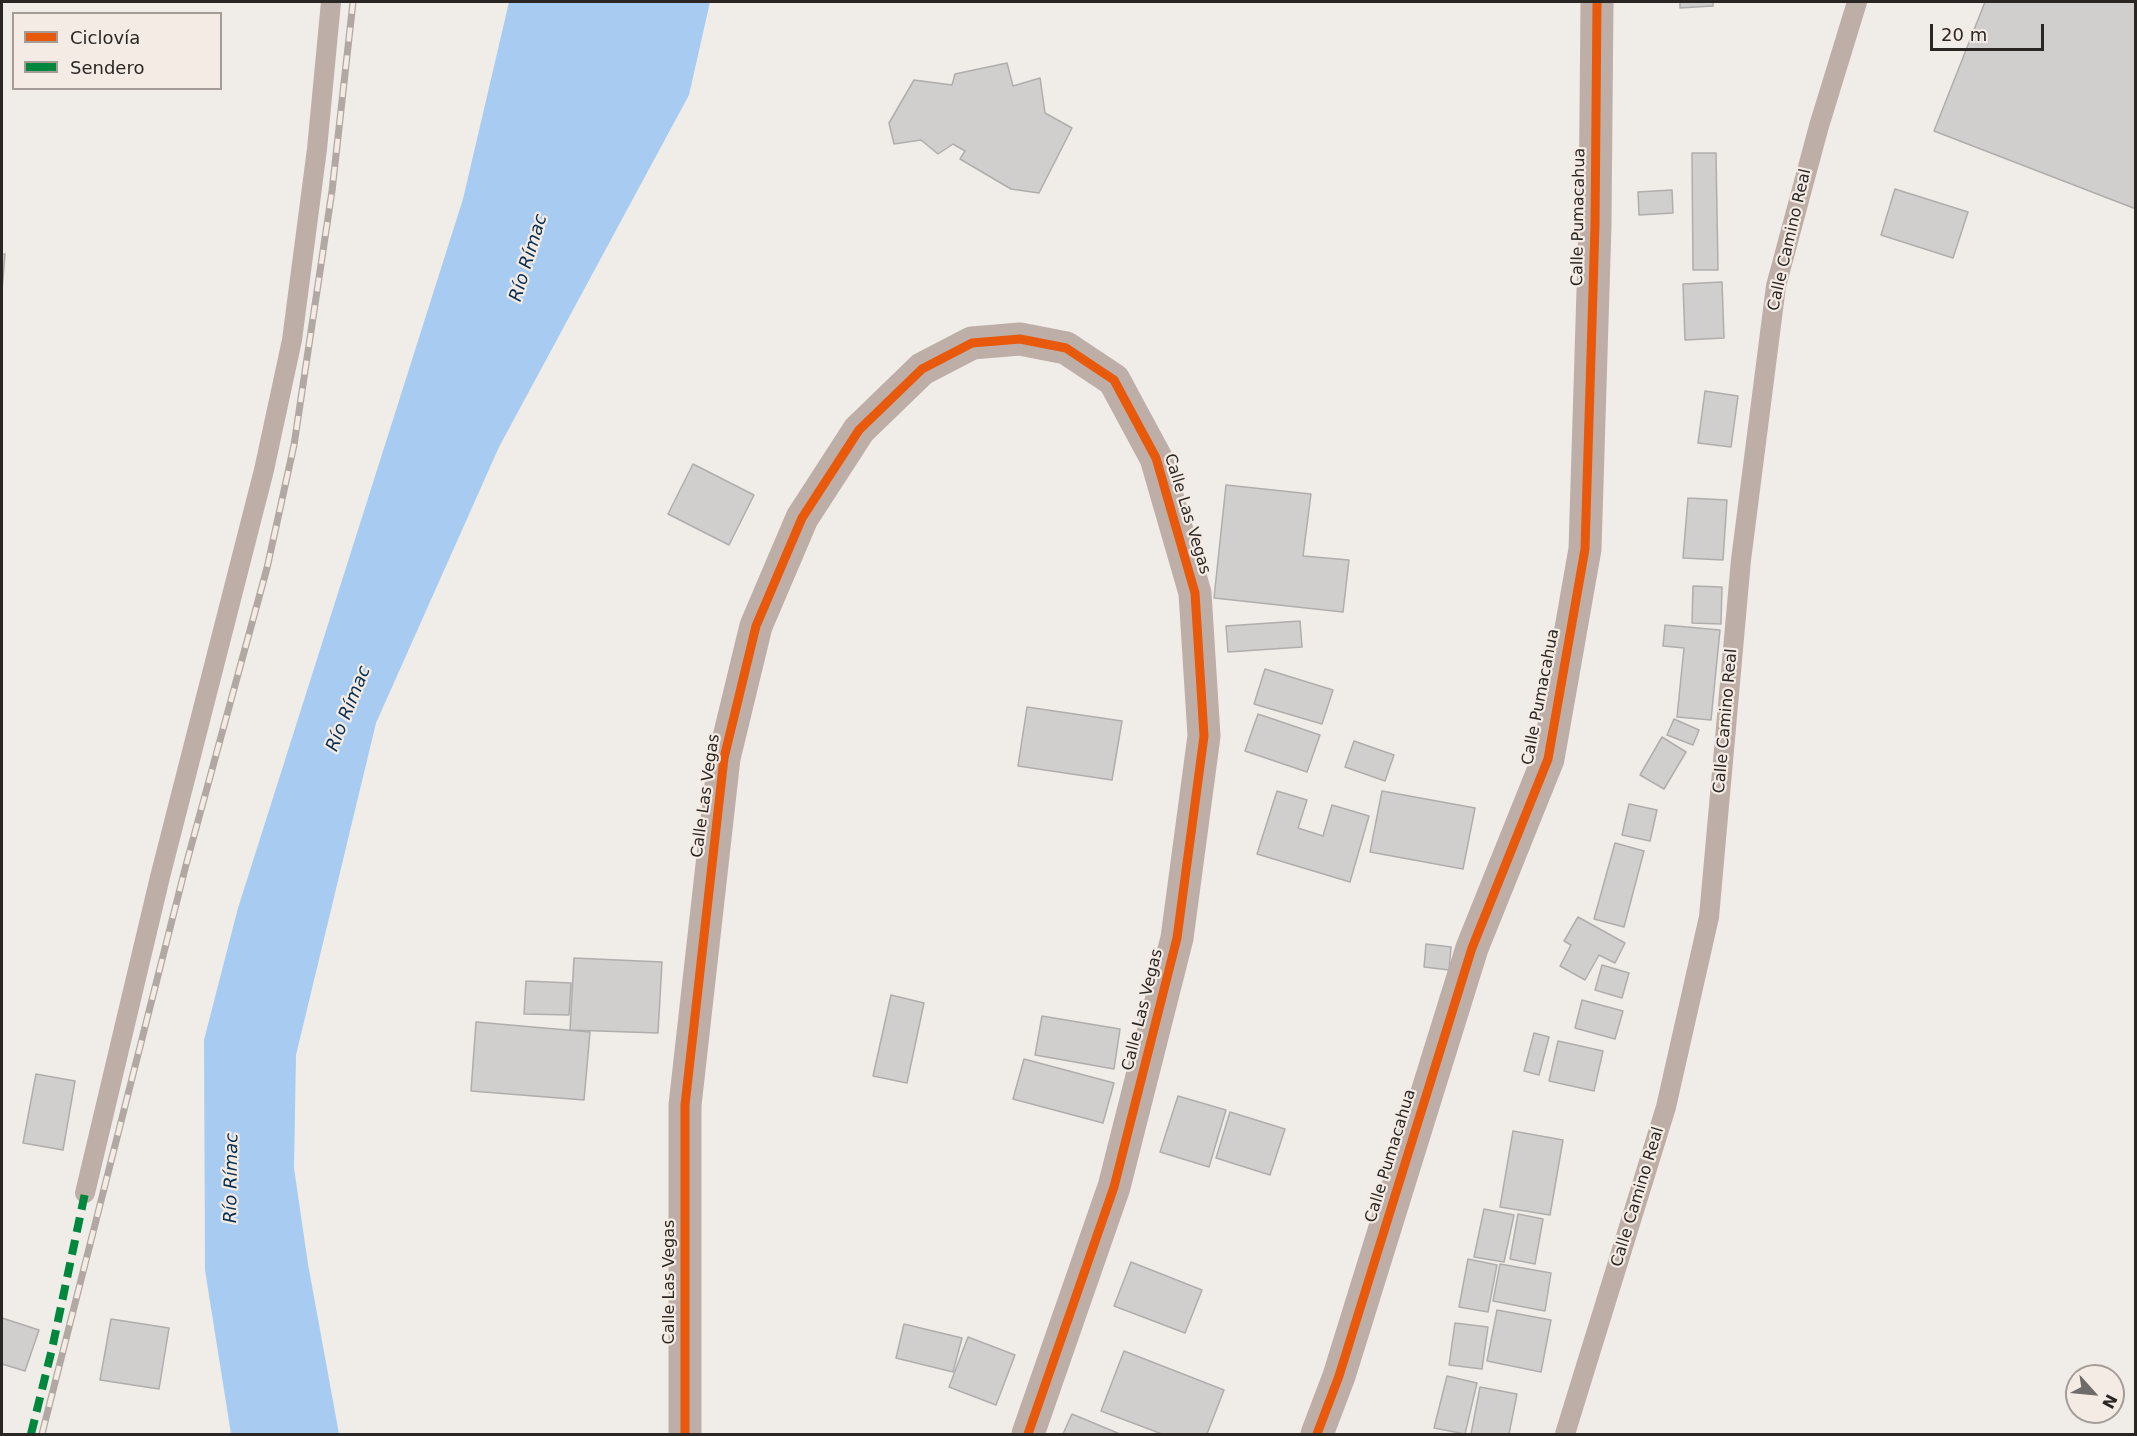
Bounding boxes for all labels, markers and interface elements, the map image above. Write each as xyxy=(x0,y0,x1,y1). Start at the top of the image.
legend xyxy=(12,12,222,90)
scale bar xyxy=(1933,12,2047,50)
text: 20 m xyxy=(1941,24,1987,45)
text: Ciclovía xyxy=(70,27,140,48)
text: Sendero xyxy=(70,57,144,78)
street label: Calle Pumacahua xyxy=(1568,148,1590,286)
street label: Calle Camino Real xyxy=(1764,167,1816,313)
water label: Río Rímac xyxy=(505,212,553,304)
street label: Calle Las Vegas xyxy=(1160,452,1214,576)
street label: Calle Pumacahua xyxy=(1518,627,1564,767)
street label: Calle Camino Real xyxy=(1710,648,1742,794)
water label: Río Rímac xyxy=(322,663,376,755)
street label: Calle Las Vegas xyxy=(688,733,724,859)
street label: Calle Las Vegas xyxy=(1119,947,1167,1073)
street label: Calle Pumacahua xyxy=(1362,1087,1420,1225)
street label: Calle Camino Real xyxy=(1608,1125,1668,1269)
water label: Río Rímac xyxy=(220,1133,244,1223)
street label: Calle Las Vegas xyxy=(660,1220,680,1344)
north arrow xyxy=(2065,1364,2125,1424)
text: N xyxy=(2098,1391,2121,1412)

